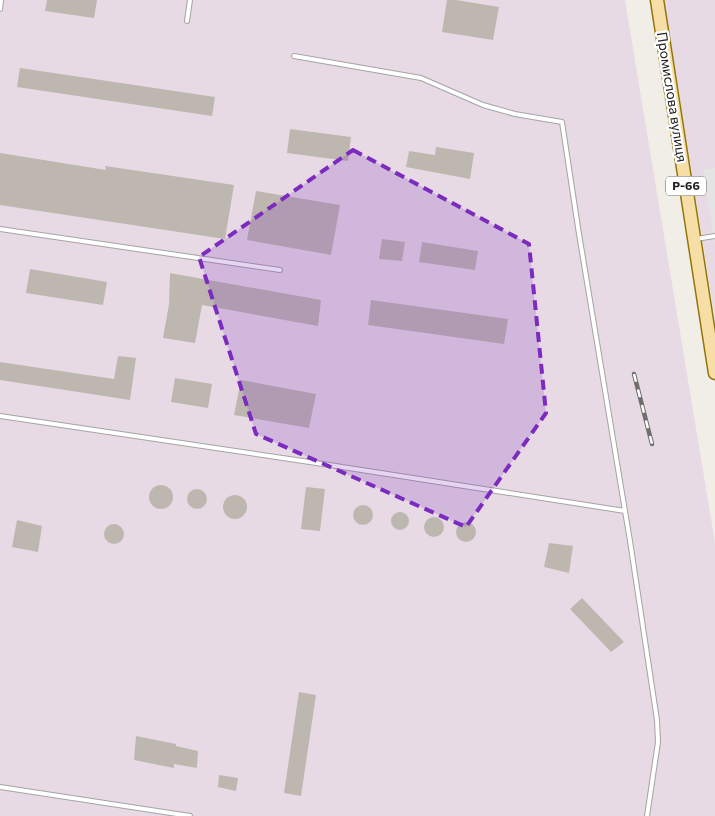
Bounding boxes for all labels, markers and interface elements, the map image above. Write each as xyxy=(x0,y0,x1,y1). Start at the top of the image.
street label: Промислова вулиця xyxy=(654,31,691,163)
road number: Р-66 xyxy=(666,177,706,196)

